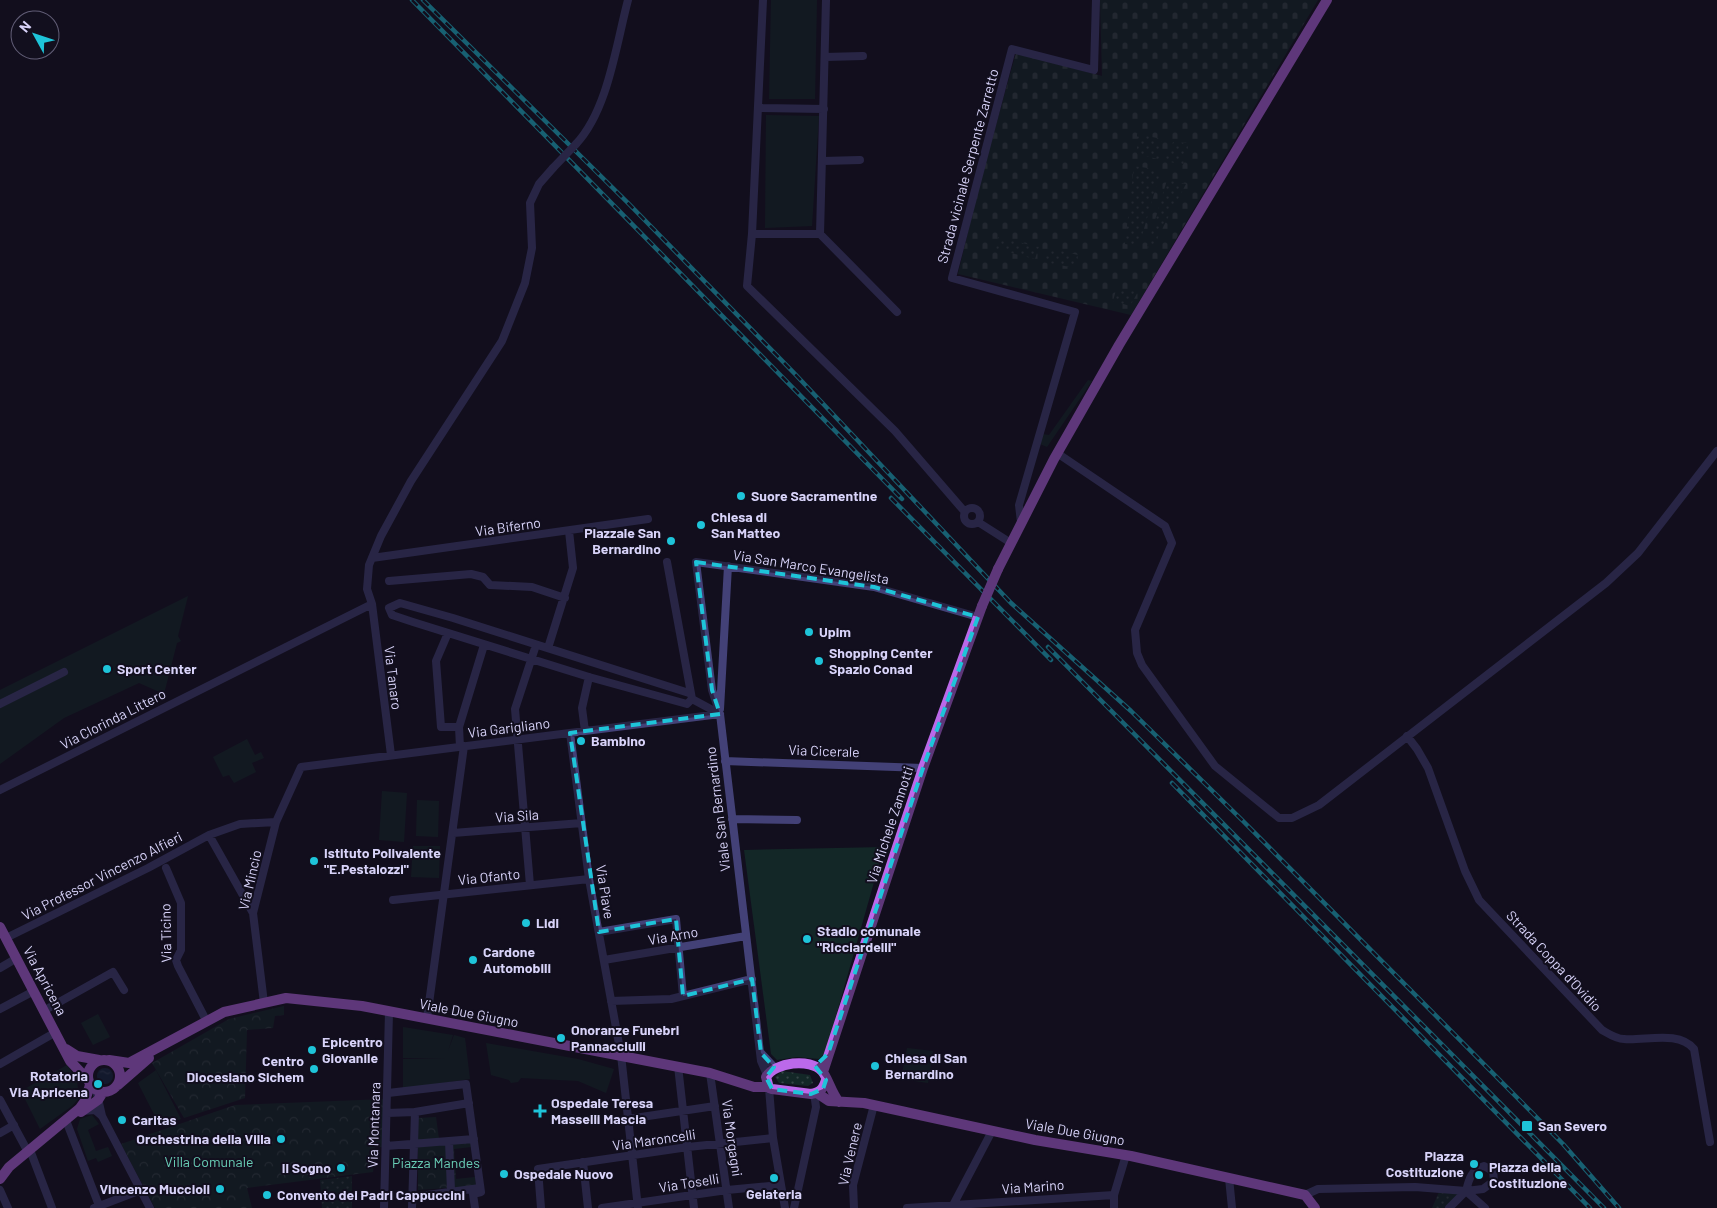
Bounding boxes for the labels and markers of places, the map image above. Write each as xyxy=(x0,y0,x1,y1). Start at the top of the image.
place label: Suore Sacramentine xyxy=(751,487,878,504)
marker: Suore Sacramentine xyxy=(735,490,747,502)
place label: Chiesa di San Matteo xyxy=(711,508,781,541)
marker: Chiesa di San Matteo xyxy=(695,519,707,531)
place label: Piazzale San Bernardino xyxy=(584,524,661,557)
marker: Piazzale San Bernardino xyxy=(665,535,677,547)
place label: Upim xyxy=(819,623,851,640)
marker: Upim xyxy=(803,626,815,638)
place label: Shopping Center Spazio Conad xyxy=(829,644,933,677)
marker: Shopping Center Spazio Conad xyxy=(813,655,825,667)
place label: Sport Center xyxy=(117,660,197,677)
marker: Sport Center xyxy=(101,663,113,675)
place label: Bambino xyxy=(591,732,646,749)
marker: Bambino xyxy=(575,735,587,747)
place label: Istituto Polivalente "E.Pestalozzi" xyxy=(324,844,441,877)
marker: Istituto Polivalente "E.Pestalozzi" xyxy=(308,855,320,867)
place label: Lidl xyxy=(536,914,559,931)
marker: Lidl xyxy=(520,917,532,929)
place label: Stadio comunale "Ricciardelli" xyxy=(817,922,921,955)
marker: Stadio comunale "Ricciardelli" xyxy=(801,933,813,945)
place label: Cardone Automobili xyxy=(483,943,551,976)
marker: Cardone Automobili xyxy=(467,954,479,966)
place label: Onoranze Funebri Pannacciulli xyxy=(571,1021,679,1054)
marker: Onoranze Funebri Pannacciulli xyxy=(555,1032,567,1044)
place label: Epicentro Giovanile xyxy=(322,1033,383,1066)
marker: Epicentro Giovanile xyxy=(306,1044,318,1056)
place label: Chiesa di San Bernardino xyxy=(885,1049,967,1082)
place label: Centro Diocesiano Sichem xyxy=(186,1052,304,1085)
marker: Chiesa di San Bernardino xyxy=(869,1060,881,1072)
marker: Centro Diocesiano Sichem xyxy=(308,1063,320,1075)
place label: Rotatoria Via Apricena xyxy=(9,1067,88,1100)
marker: Rotatoria Via Apricena xyxy=(92,1078,104,1090)
place label: Ospedale Teresa Masselli Mascia xyxy=(551,1094,653,1127)
marker: Ospedale Teresa Masselli Mascia xyxy=(533,1104,547,1118)
place label: Caritas xyxy=(132,1111,177,1128)
marker: Caritas xyxy=(116,1114,128,1126)
place label: San Severo xyxy=(1538,1117,1607,1134)
marker: San Severo xyxy=(1520,1119,1534,1133)
place label: Orchestrina della Villa xyxy=(136,1130,271,1147)
marker: Orchestrina della Villa xyxy=(275,1133,287,1145)
place label: Piazza Costituzione xyxy=(1386,1147,1464,1180)
marker: Piazza Costituzione xyxy=(1468,1158,1480,1170)
place label: Piazza della Costituzione xyxy=(1489,1158,1568,1191)
place label: Il Sogno xyxy=(282,1159,331,1176)
marker: Il Sogno xyxy=(335,1162,347,1174)
place label: Ospedale Nuovo xyxy=(514,1165,614,1182)
marker: Ospedale Nuovo xyxy=(498,1168,510,1180)
marker: Piazza della Costituzione xyxy=(1473,1169,1485,1181)
marker: Gelateria xyxy=(768,1172,780,1184)
place label: Vincenzo Muccioli xyxy=(99,1180,210,1197)
marker: Vincenzo Muccioli xyxy=(214,1183,226,1195)
place label: Gelateria xyxy=(746,1185,802,1202)
place label: Convento dei Padri Cappuccini xyxy=(277,1186,465,1203)
marker: Convento dei Padri Cappuccini xyxy=(261,1189,273,1201)

